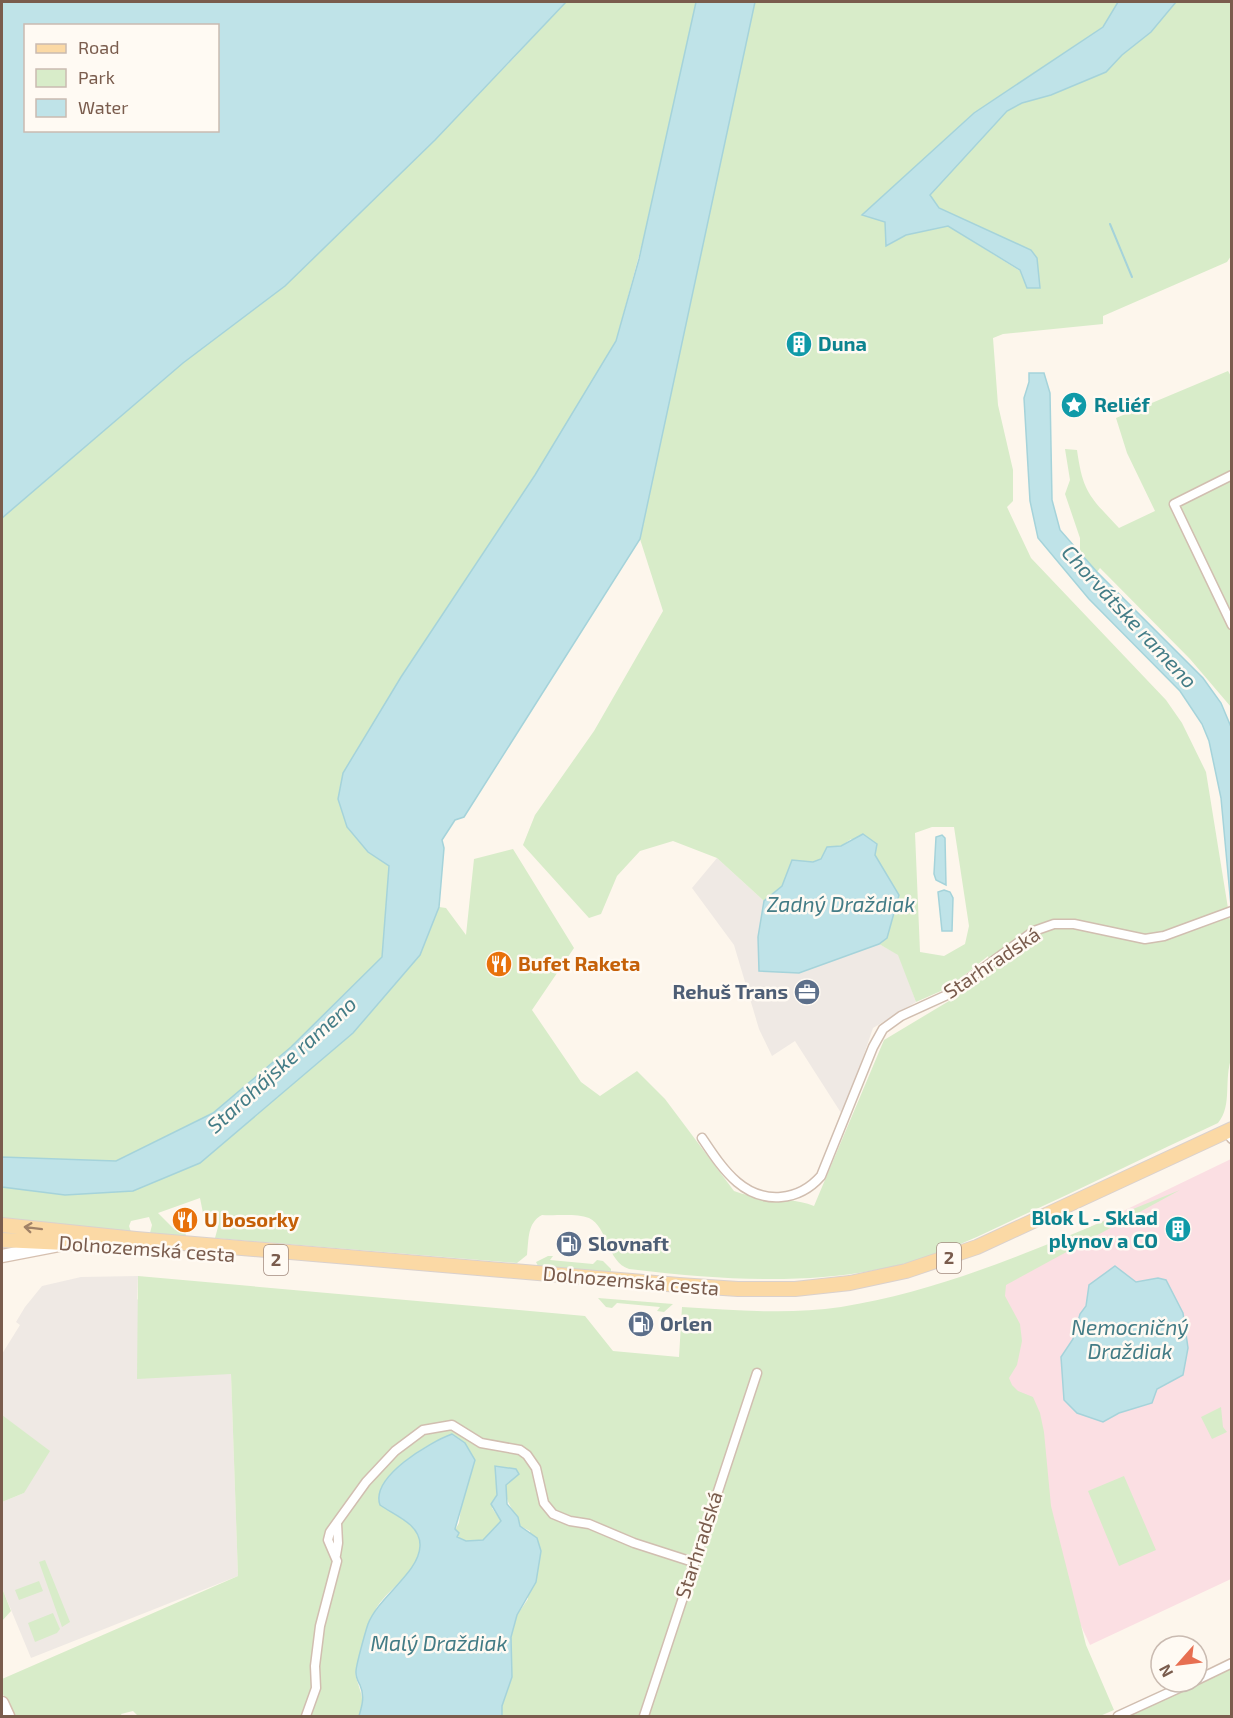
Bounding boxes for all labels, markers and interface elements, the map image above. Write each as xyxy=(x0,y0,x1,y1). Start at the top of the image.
legend xyxy=(24,24,219,132)
text: Road xyxy=(78,36,119,58)
text: Park xyxy=(78,66,115,88)
text: Water xyxy=(78,96,128,118)
building icon: Duna xyxy=(784,329,814,359)
place label: Duna xyxy=(818,331,867,355)
place icon: Reliéf xyxy=(1059,390,1089,420)
place label: Reliéf xyxy=(1094,392,1150,416)
water label: Chorvátske rameno xyxy=(1057,539,1203,693)
water label: Zadný Draždiak xyxy=(767,891,915,917)
street label: Starhradská xyxy=(939,921,1044,1003)
restaurant icon: Bufet Raketa xyxy=(484,949,514,979)
place label: Bufet Raketa xyxy=(518,951,640,975)
office icon: Rehuš Trans xyxy=(792,977,822,1007)
place label: Rehuš Trans xyxy=(672,979,788,1003)
water label: Starohájske rameno xyxy=(201,990,361,1138)
restaurant icon: U bosorky xyxy=(170,1205,200,1235)
place label: Blok L - Sklad plynov a CO xyxy=(1031,1205,1158,1253)
place label: U bosorky xyxy=(204,1207,300,1232)
building icon: Blok L - Sklad plynov a CO xyxy=(1163,1214,1193,1244)
one-way arrow xyxy=(24,1223,44,1234)
fuel station icon: Slovnaft xyxy=(554,1229,584,1259)
street label: Dolnozemská cesta xyxy=(58,1230,236,1266)
place label: Slovnaft xyxy=(588,1231,669,1255)
road number: 2 xyxy=(937,1243,961,1273)
road number: 2 xyxy=(264,1245,288,1275)
street label: Dolnozemská cesta xyxy=(542,1260,720,1300)
fuel station icon: Orlen xyxy=(626,1309,656,1339)
place label: Orlen xyxy=(660,1311,712,1335)
water label: Nemocničný Draždiak xyxy=(1071,1314,1189,1363)
street label: Starhradská xyxy=(669,1488,727,1601)
water label: Malý Draždiak xyxy=(371,1630,508,1656)
north arrow xyxy=(1149,1634,1209,1694)
text: N xyxy=(1154,1662,1176,1681)

